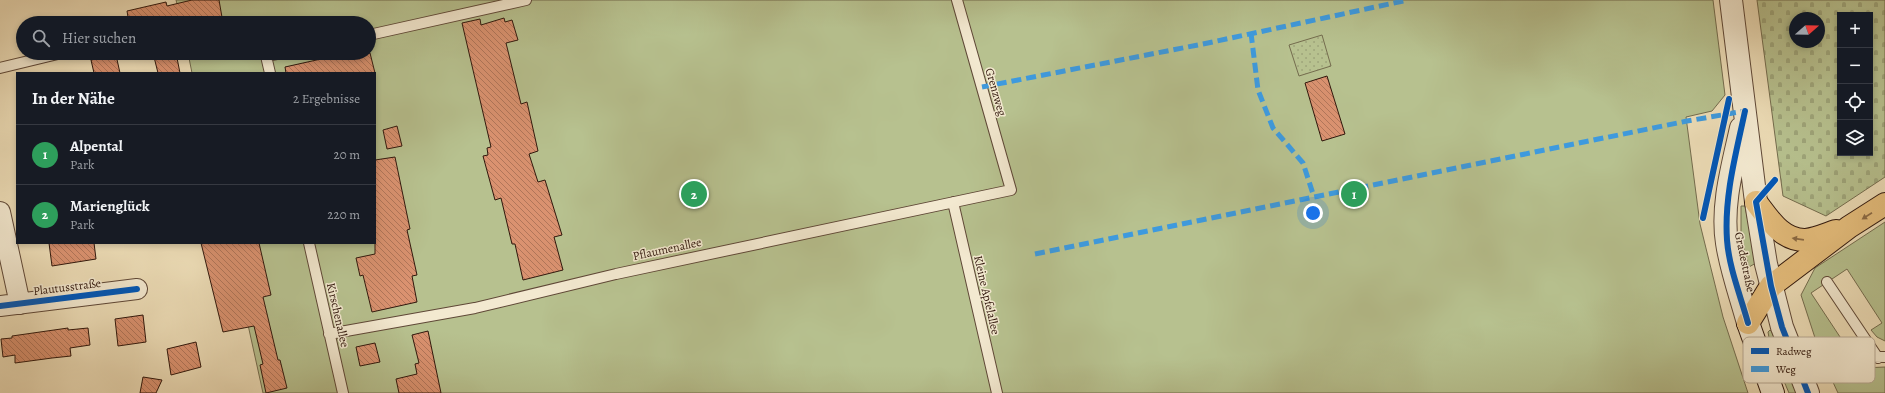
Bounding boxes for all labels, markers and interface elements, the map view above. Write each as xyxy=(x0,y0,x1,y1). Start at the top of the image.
north arrow xyxy=(1789,12,1825,48)
map controls xyxy=(1837,12,1873,156)
button: + xyxy=(1837,12,1873,48)
search box xyxy=(16,16,376,60)
icon: search xyxy=(30,27,52,49)
text: Hier suchen xyxy=(62,28,136,48)
button: − xyxy=(1837,48,1873,84)
street label: Grenzweg xyxy=(982,66,1010,118)
button: locate xyxy=(1837,84,1873,120)
text: In der Nähe xyxy=(32,87,115,110)
text: 2 Ergebnisse xyxy=(293,90,360,107)
button: layers xyxy=(1837,120,1873,156)
text: Alpental xyxy=(70,136,123,156)
text: 1 xyxy=(43,146,47,163)
text: 20 m xyxy=(334,146,360,163)
text: Park xyxy=(70,156,94,173)
pin: 2 xyxy=(681,179,707,209)
pin: 1 xyxy=(1341,179,1367,209)
text: Marienglück xyxy=(70,196,150,216)
your location xyxy=(1303,203,1323,223)
text: 2 xyxy=(42,206,48,223)
text: 220 m xyxy=(327,206,360,223)
one-way arrow xyxy=(1861,212,1873,219)
text: Park xyxy=(70,216,94,233)
street label: Gradestraße xyxy=(1731,231,1759,293)
street label: Pflaumenallee xyxy=(631,234,703,264)
one-way arrow xyxy=(1792,236,1804,242)
street label: Kleine Apfelallee xyxy=(970,254,1004,336)
street label: Plautusstraße xyxy=(32,275,102,299)
street label: Kirschenallee xyxy=(323,281,353,349)
legend xyxy=(1743,337,1875,383)
text: Radweg xyxy=(1776,344,1812,359)
text: Weg xyxy=(1775,362,1796,377)

